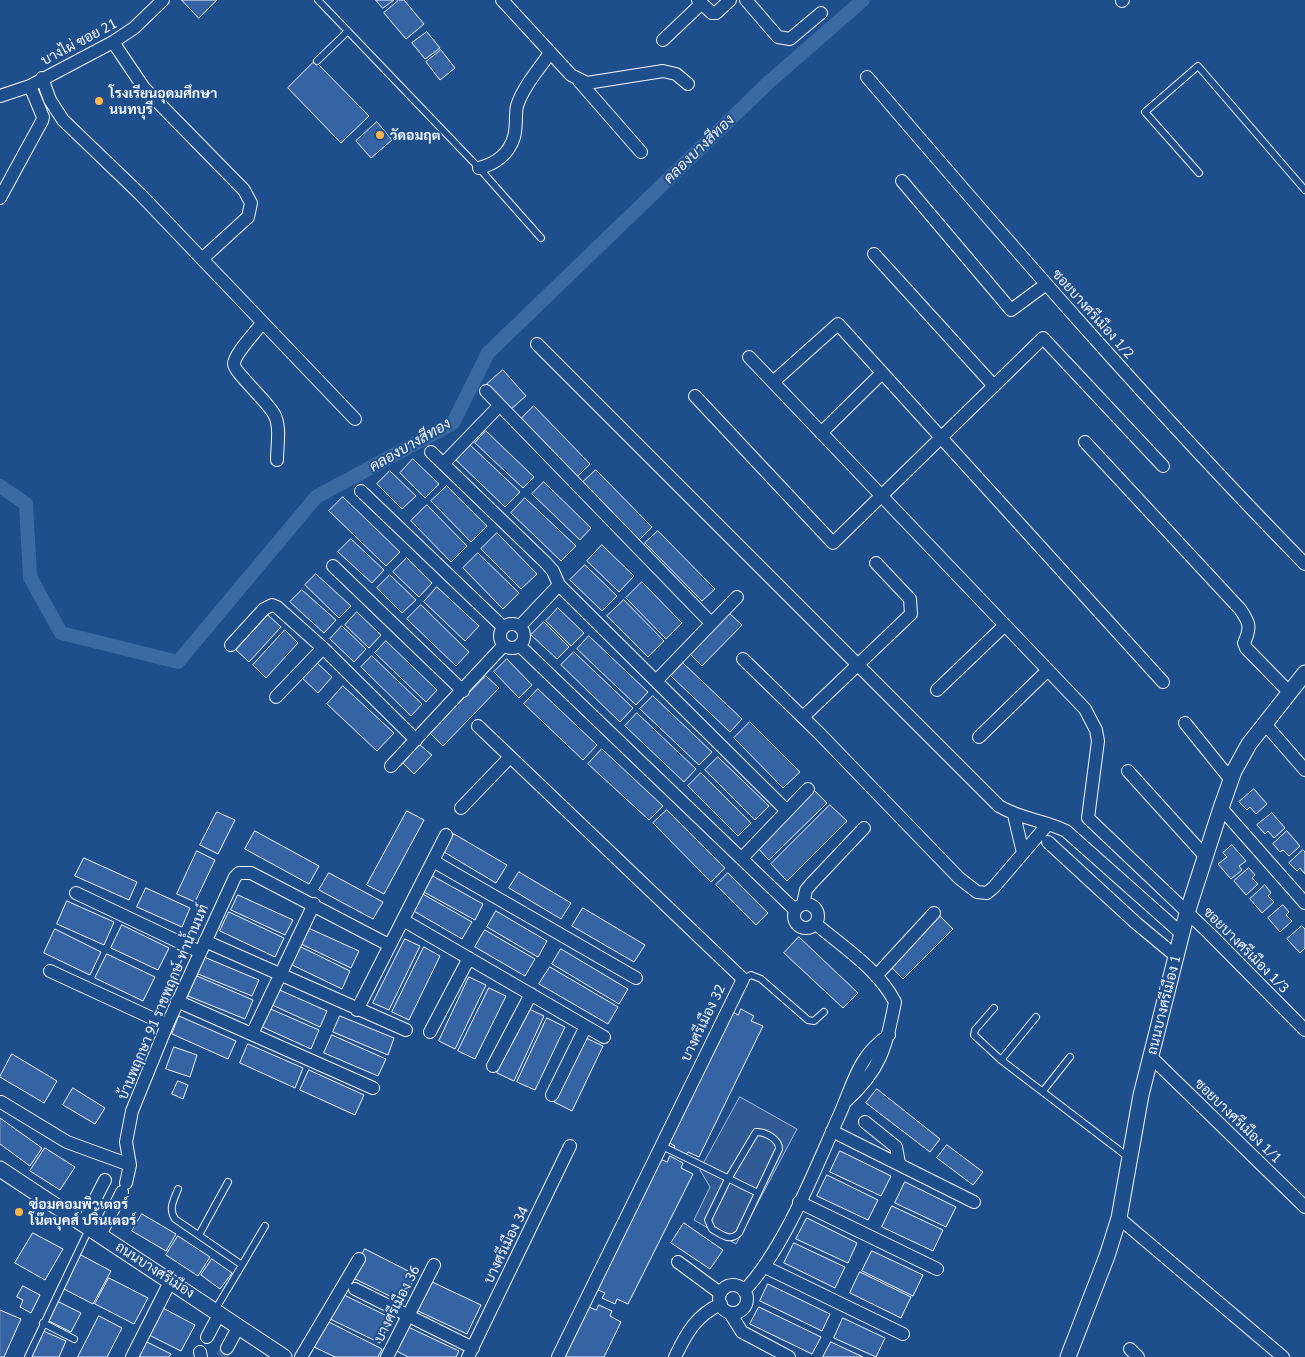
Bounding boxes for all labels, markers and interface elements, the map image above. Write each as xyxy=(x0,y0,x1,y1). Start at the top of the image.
street label: บางไผ่ ซอย 21 xyxy=(38,15,120,69)
place label: โรงเรียนอุดมศึกษา นนทบุรี xyxy=(109,85,217,118)
marker: โรงเรียนอุดมศึกษา นนทบุรี xyxy=(93,95,105,107)
water label: คลองบางสีทอง xyxy=(660,111,738,187)
place label: วัดอมฤต xyxy=(390,127,440,143)
marker: วัดอมฤต xyxy=(374,129,386,141)
street label: ซอยบางศรีเมือง 1/2 xyxy=(1048,266,1138,362)
water label: คลองบางสีทอง xyxy=(366,414,454,476)
street label: บ้านพฤกษา 91 ราชพฤกษ์-ท่าน้ำนนท์ xyxy=(114,902,212,1102)
street label: ซอยบางศรีเมือง 1/3 xyxy=(1200,904,1292,996)
street label: ถนนบางศรีเมือง 1 xyxy=(1144,954,1184,1056)
street label: บางศรีเมือง 32 xyxy=(677,982,729,1064)
street label: ซอยบางศรีเมือง 1/1 xyxy=(1191,1075,1285,1167)
place label: ซ่อมคอมพิวเตอร์ โน๊ตบุคส์ ปริ้นเตอร์ xyxy=(29,1196,136,1228)
street label: บางศรีเมือง 34 xyxy=(480,1204,532,1286)
marker: ซ่อมคอมพิวเตอร์ โน๊ตบุคส์ ปริ้นเตอร์ xyxy=(13,1206,25,1218)
street label: ถนนบางศรีเมือง xyxy=(112,1238,198,1302)
street label: บางศรีเมือง 36 xyxy=(371,1263,423,1345)

